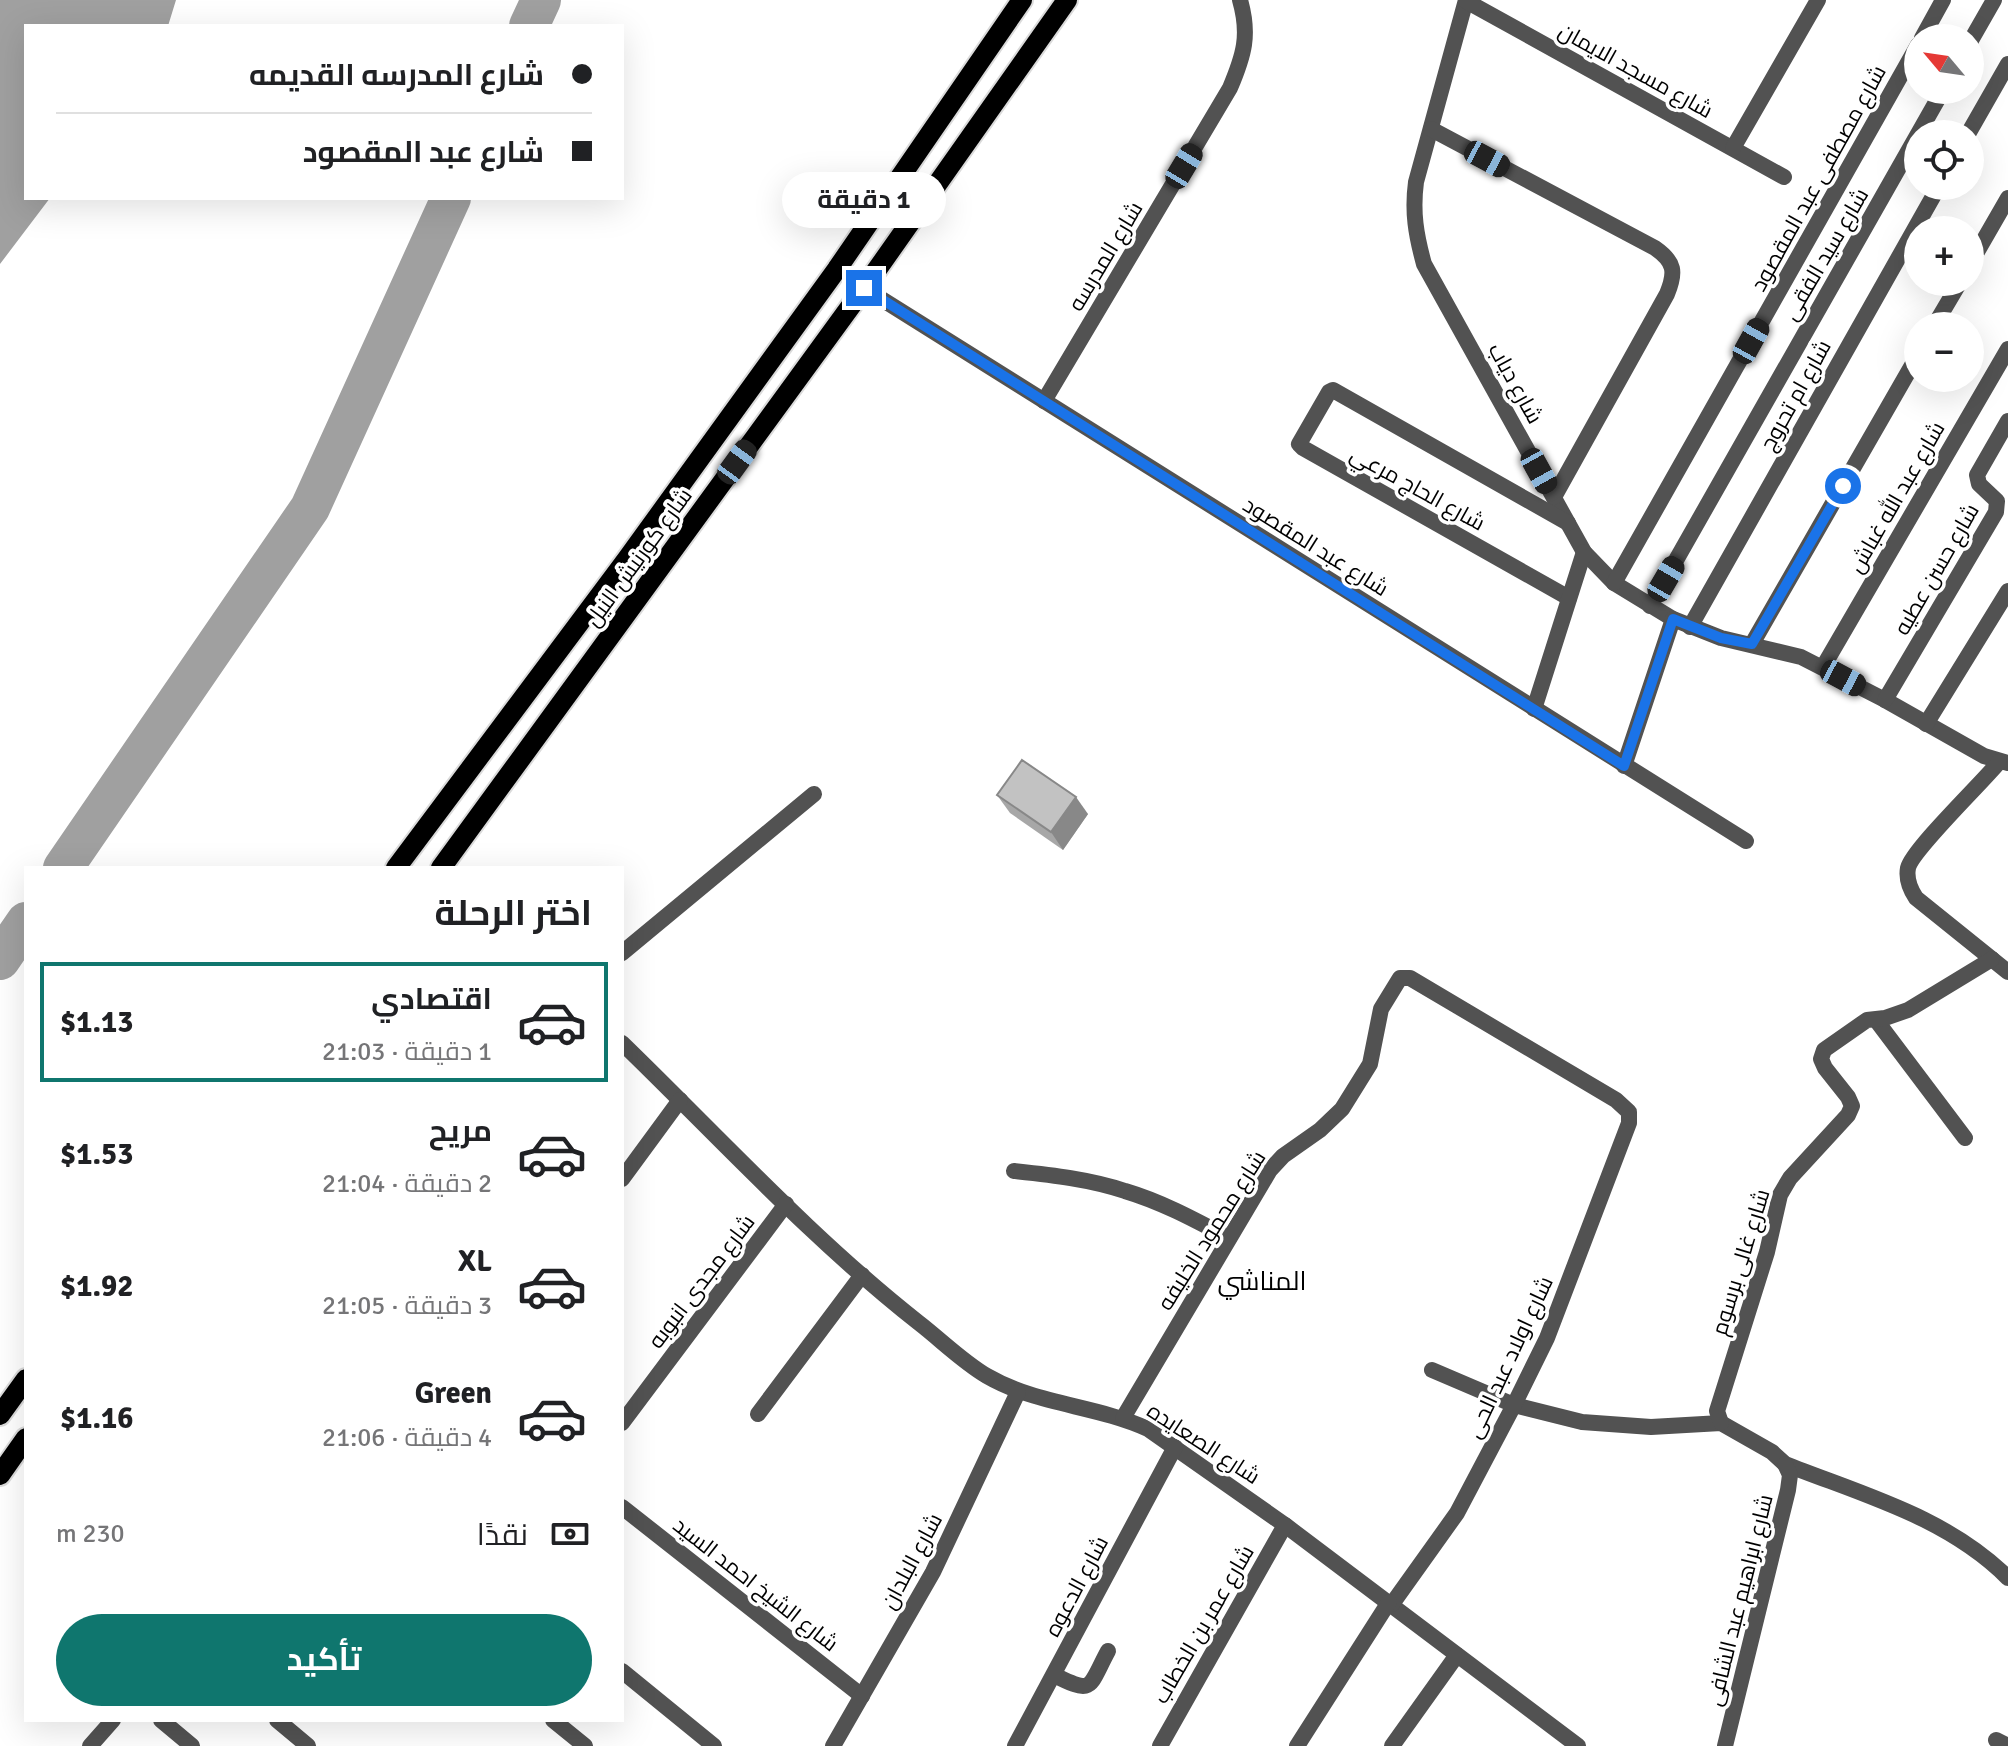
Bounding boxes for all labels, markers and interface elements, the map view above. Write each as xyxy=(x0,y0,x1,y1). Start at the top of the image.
street label: شارع مسجد الايمان xyxy=(1553,17,1718,125)
north arrow xyxy=(1904,24,1984,104)
map controls xyxy=(1904,24,1984,392)
text: شارع المدرسه القديمه xyxy=(249,57,544,94)
street label: شارع مصطفى عبد المقصود xyxy=(1745,61,1893,296)
button: locate xyxy=(1904,120,1984,200)
text: شارع عبد المقصود xyxy=(303,134,544,171)
car xyxy=(1460,137,1514,181)
car xyxy=(1161,139,1207,193)
callout: 1 دقيقة xyxy=(782,172,946,228)
street label: شارع سيد الفقى xyxy=(1777,183,1875,326)
text: 1 دقيقة xyxy=(817,184,911,216)
street label: شارع المدرسه xyxy=(1062,197,1149,316)
button: + xyxy=(1904,216,1984,296)
route end xyxy=(846,270,882,306)
button: − xyxy=(1904,312,1984,392)
car xyxy=(1729,314,1773,368)
street label: شارع ام تحروج xyxy=(1754,335,1839,456)
street label: شارع دياب xyxy=(1482,338,1549,429)
street label: شارع عبد الله غباش xyxy=(1841,416,1952,578)
car xyxy=(713,436,761,488)
street label: شارع الحاج مرعي xyxy=(1344,440,1490,539)
car xyxy=(1517,444,1561,498)
route start xyxy=(1825,468,1861,504)
street label: شارع كورنيش النيل xyxy=(579,483,699,632)
street label: شارع عبد المقصود xyxy=(1237,491,1394,603)
street label: شارع حسن عطيه xyxy=(1888,499,1986,640)
car xyxy=(1644,552,1688,606)
car xyxy=(1816,656,1870,700)
text: اختر الرحلة xyxy=(434,891,592,936)
text: اقتصادي xyxy=(371,981,492,1018)
icon: car xyxy=(516,986,588,1058)
text: $1.13 xyxy=(60,1004,133,1041)
text: 1 دقيقة · 21:03 xyxy=(322,1036,492,1068)
text: مريح xyxy=(429,1113,492,1150)
icon: car xyxy=(516,1118,588,1190)
text: $1.53 xyxy=(60,1136,133,1173)
street label: شارع محمود الخليفه xyxy=(1151,1145,1272,1316)
text: 2 دقيقة · 21:04 xyxy=(322,1168,492,1200)
street label: شارع غالى برسوم xyxy=(1705,1186,1777,1339)
street label: شارع مجدى انبوبه xyxy=(642,1209,761,1354)
text: XL xyxy=(458,1243,492,1280)
icon: car xyxy=(516,1250,588,1322)
district label: المناشي xyxy=(1218,1266,1306,1300)
text: $1.92 xyxy=(60,1268,133,1305)
street label: شارع اولاد عبد الحى xyxy=(1460,1272,1560,1443)
text: 3 دقيقة · 21:05 xyxy=(322,1290,492,1322)
text: Green xyxy=(415,1375,492,1412)
icon: car xyxy=(516,1382,588,1454)
street label: شارع الصعايده xyxy=(1142,1397,1265,1491)
text: $1.16 xyxy=(60,1400,133,1437)
text: 4 دقيقة · 21:06 xyxy=(322,1422,492,1454)
street label: شارع ابراهيم عبد الشافى xyxy=(1700,1492,1781,1709)
street label: شارع البلدان xyxy=(875,1509,949,1614)
icon: cash xyxy=(548,1512,592,1556)
street label: شارع الشيخ احمد السيد xyxy=(667,1512,844,1658)
text: نقدًا xyxy=(477,1517,528,1554)
text: 230 m xyxy=(56,1518,125,1550)
street label: شارع الدعوه xyxy=(1039,1531,1115,1642)
street label: شارع عمر بن الخطاب xyxy=(1147,1540,1261,1709)
button: تأكيد xyxy=(56,1614,592,1706)

